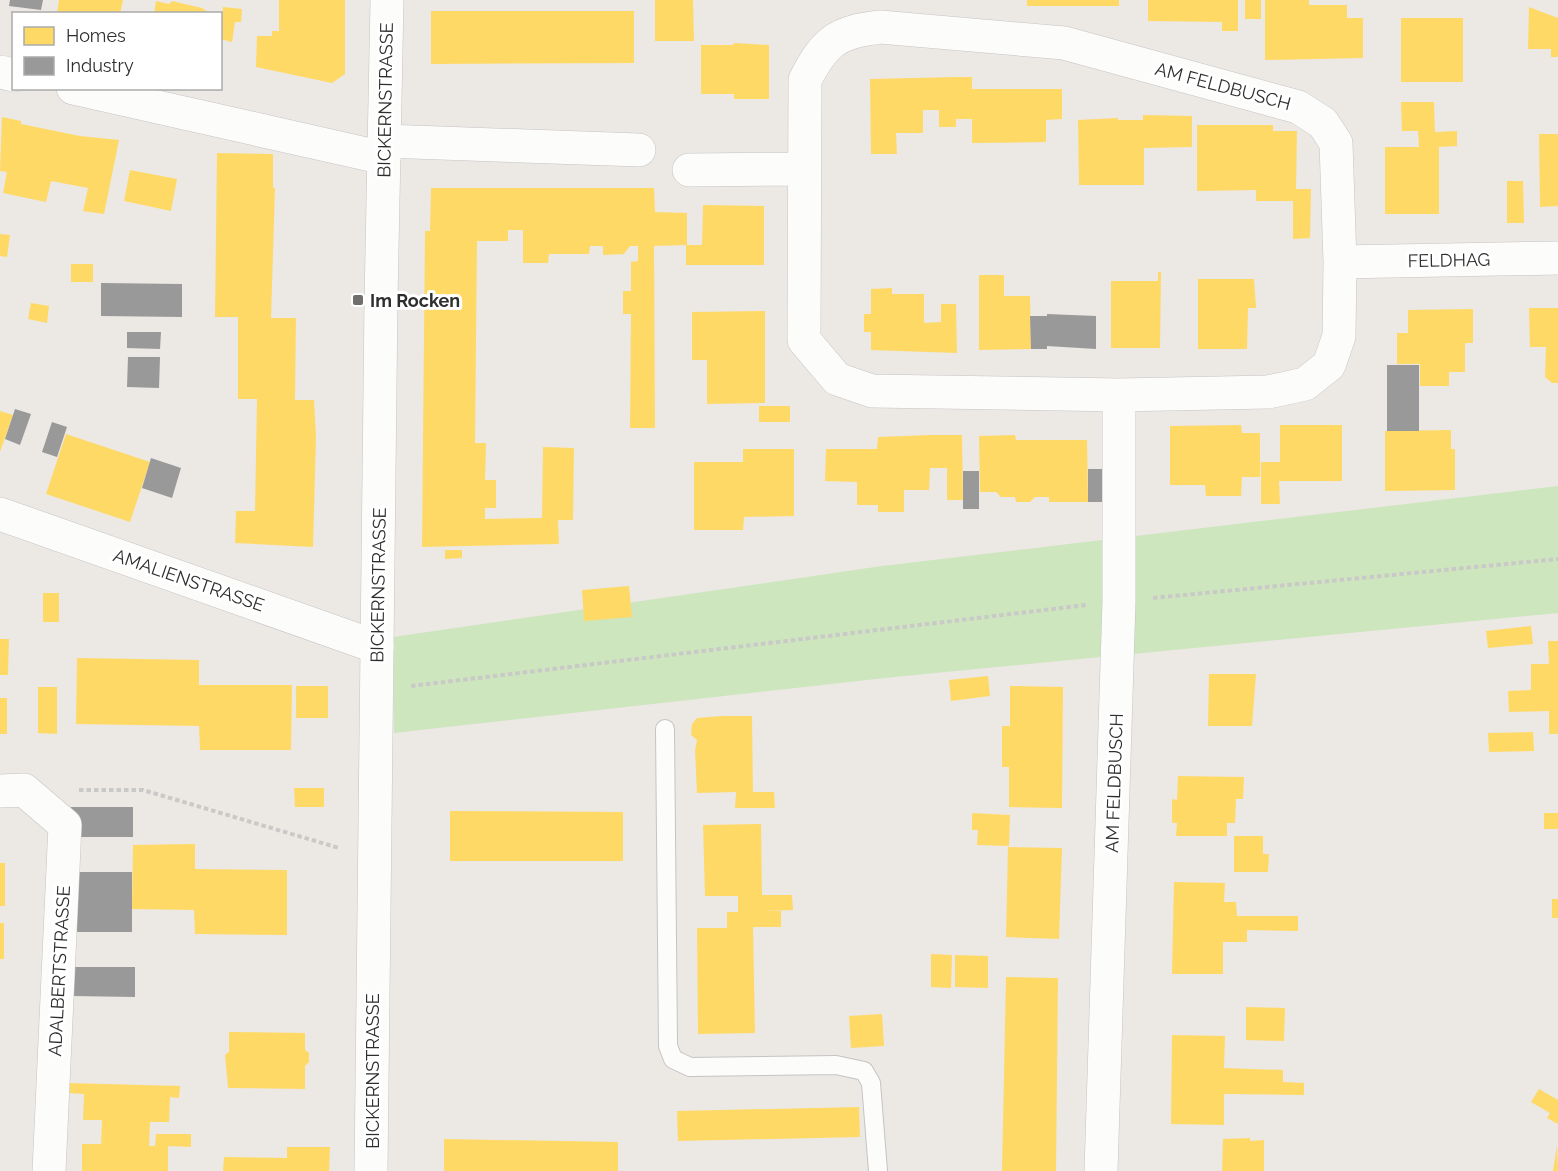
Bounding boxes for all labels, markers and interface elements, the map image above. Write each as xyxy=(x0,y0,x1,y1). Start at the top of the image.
legend xyxy=(12,12,222,90)
street label: BICKERNSTRASSE xyxy=(373,22,397,178)
text: Homes xyxy=(66,25,126,46)
text: Industry xyxy=(66,55,134,76)
street label: AM FELDBUSCH xyxy=(1153,58,1293,114)
street label: FELDHAG xyxy=(1407,249,1491,271)
place label: Im Rocken xyxy=(370,290,460,311)
marker: Im Rocken xyxy=(351,293,365,307)
street label: BICKERNSTRASSE xyxy=(366,507,390,663)
street label: AMALIENSTRASSE xyxy=(111,544,267,616)
street label: AM FELDBUSCH xyxy=(1101,713,1127,853)
street label: ADALBERTSTRASSE xyxy=(44,885,74,1057)
street label: BICKERNSTRASSE xyxy=(362,993,383,1149)

